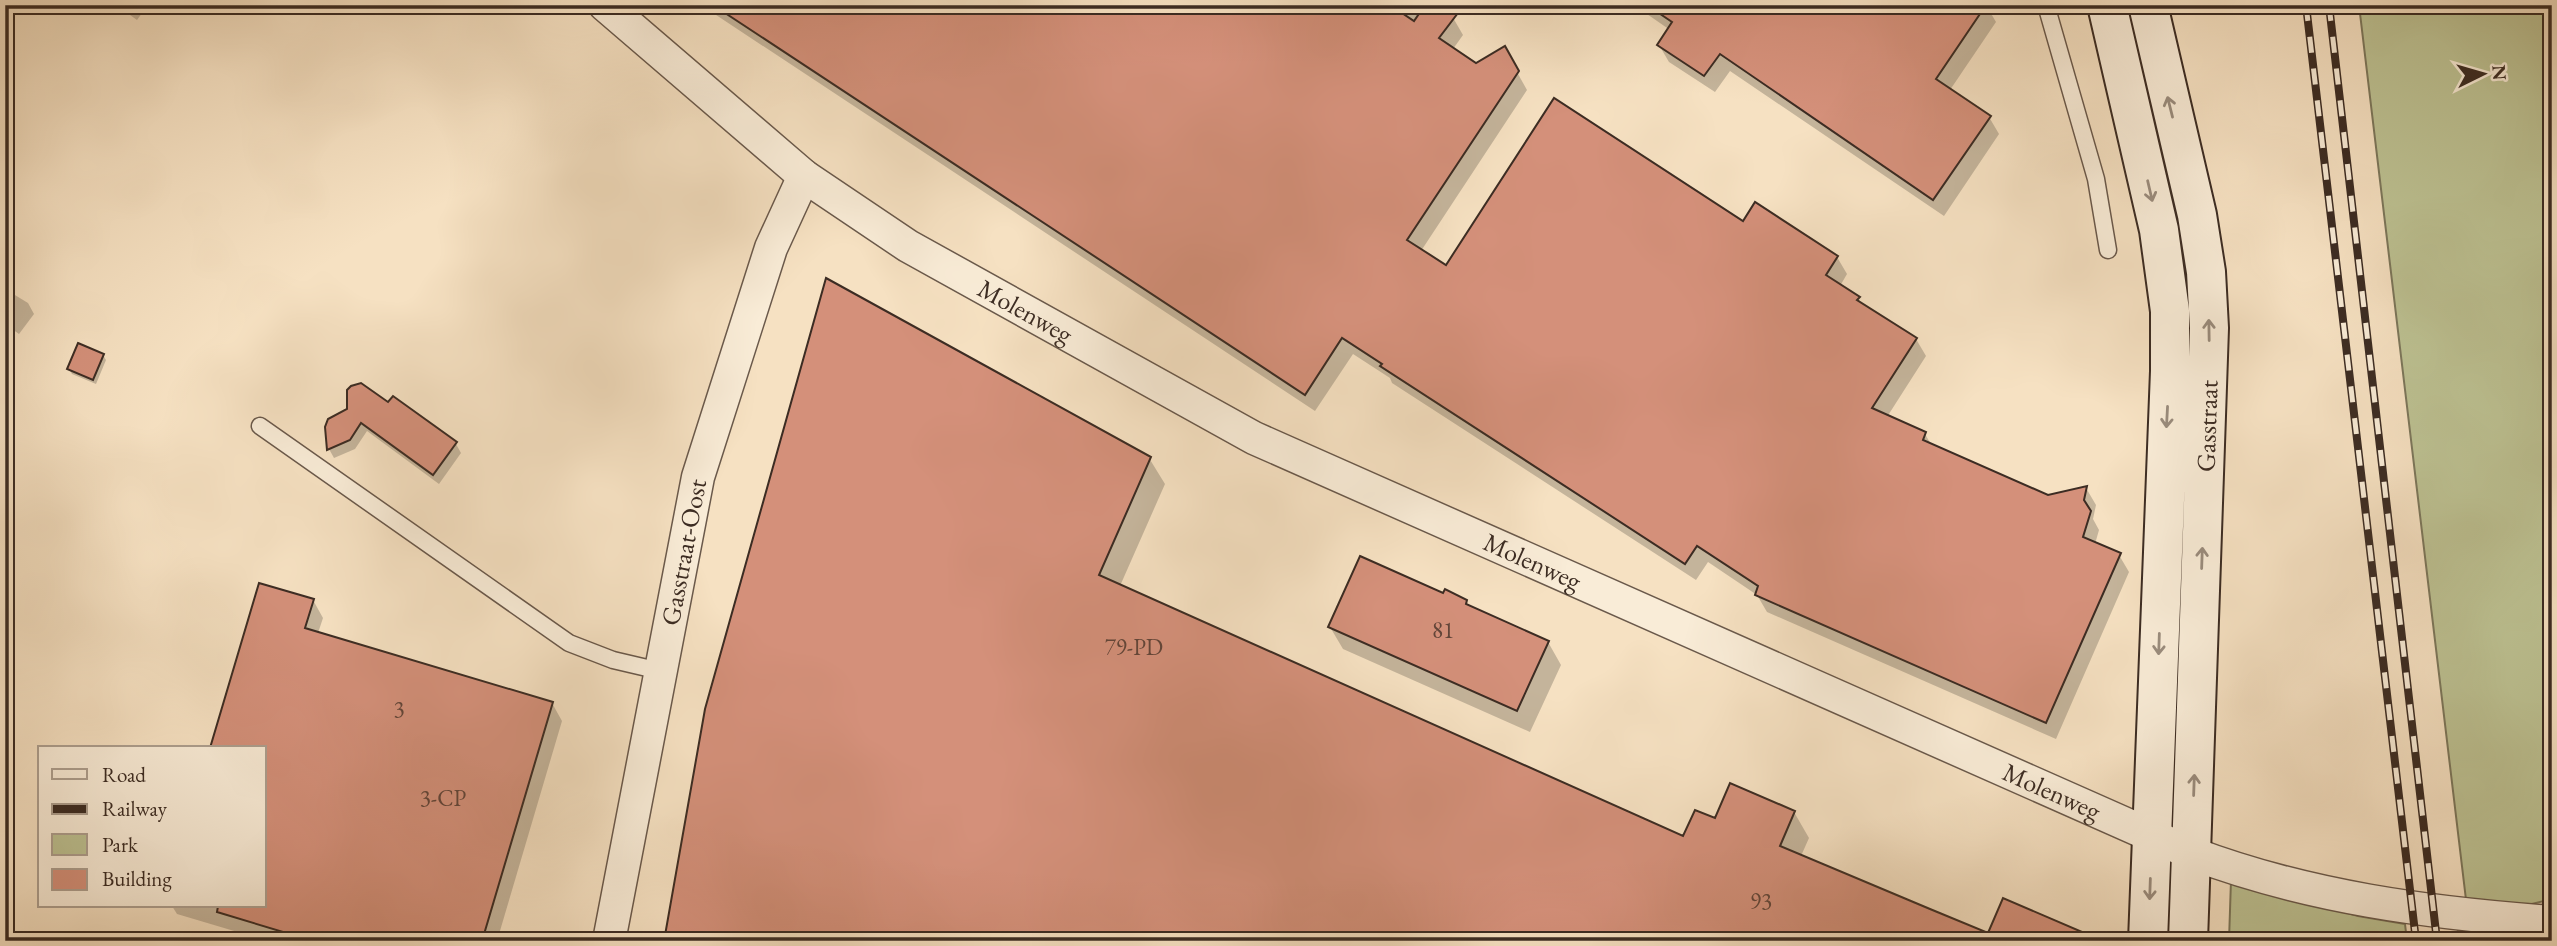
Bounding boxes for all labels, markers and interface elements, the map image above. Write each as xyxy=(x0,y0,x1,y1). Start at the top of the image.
north arrow xyxy=(2448,38,2518,108)
text: N xyxy=(2486,64,2513,82)
one-way arrow xyxy=(2163,96,2176,119)
one-way arrow xyxy=(2144,179,2158,202)
street label: Molenweg xyxy=(972,271,1079,351)
one-way arrow xyxy=(2202,319,2216,342)
street label: Gasstraat xyxy=(2188,379,2226,473)
one-way arrow xyxy=(2161,405,2174,428)
street label: Gasstraat-Oost xyxy=(653,476,714,628)
street label: Molenweg xyxy=(1478,525,1587,598)
one-way arrow xyxy=(2196,546,2209,569)
house number: 81 xyxy=(1432,615,1454,645)
house number: 79-PD xyxy=(1105,632,1163,662)
one-way arrow xyxy=(2152,632,2165,655)
house number: 3 xyxy=(393,694,405,724)
legend xyxy=(38,746,266,908)
street label: Molenweg xyxy=(1998,755,2107,828)
text: Road xyxy=(102,761,146,788)
one-way arrow xyxy=(2187,774,2200,797)
house number: 3-CP xyxy=(420,783,466,813)
text: Railway xyxy=(102,795,168,822)
text: Park xyxy=(102,831,139,858)
text: Building xyxy=(102,865,172,892)
one-way arrow xyxy=(2143,877,2156,900)
house number: 93 xyxy=(1750,886,1772,916)

